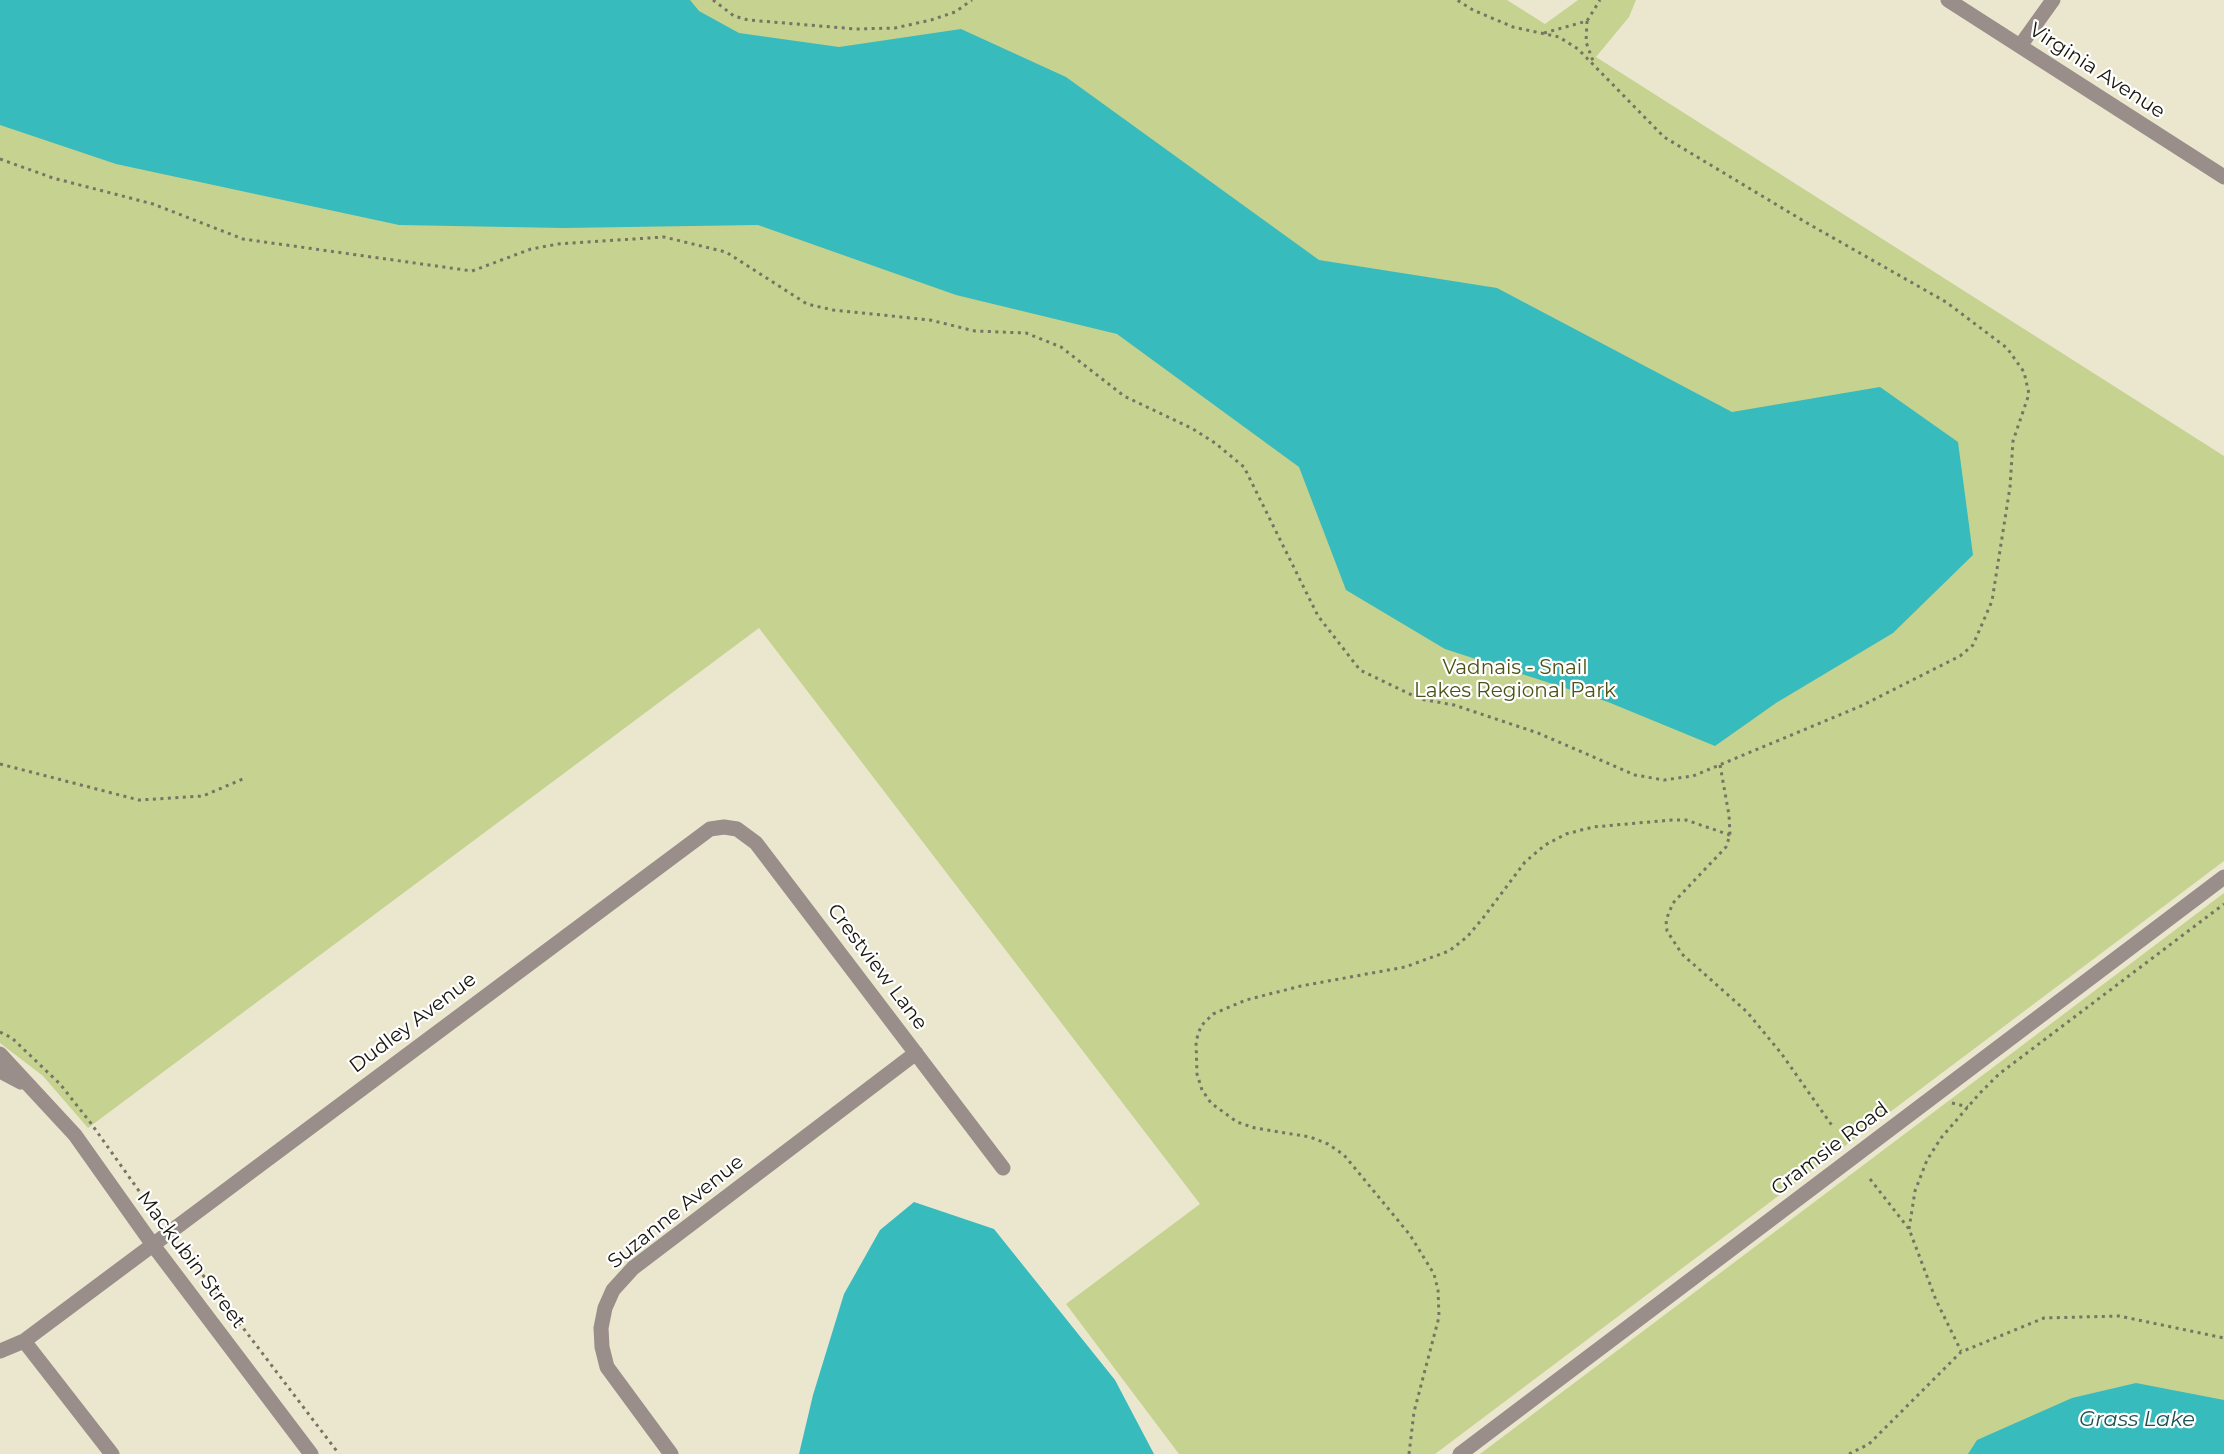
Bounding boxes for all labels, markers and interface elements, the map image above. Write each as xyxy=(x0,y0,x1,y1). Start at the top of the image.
street label: Virginia Avenue xyxy=(2025,18,2169,124)
park label: Vadnais - Snail Lakes Regional Park xyxy=(1414,656,1616,703)
street label: Crestview Lane xyxy=(822,899,932,1035)
street label: Dudley Avenue xyxy=(345,968,481,1078)
street label: Gramsie Road xyxy=(1767,1097,1893,1201)
street label: Suzanne Avenue xyxy=(603,1150,749,1274)
street label: Mackubin Street xyxy=(132,1187,250,1333)
water label: Grass Lake xyxy=(2079,1407,2195,1433)

